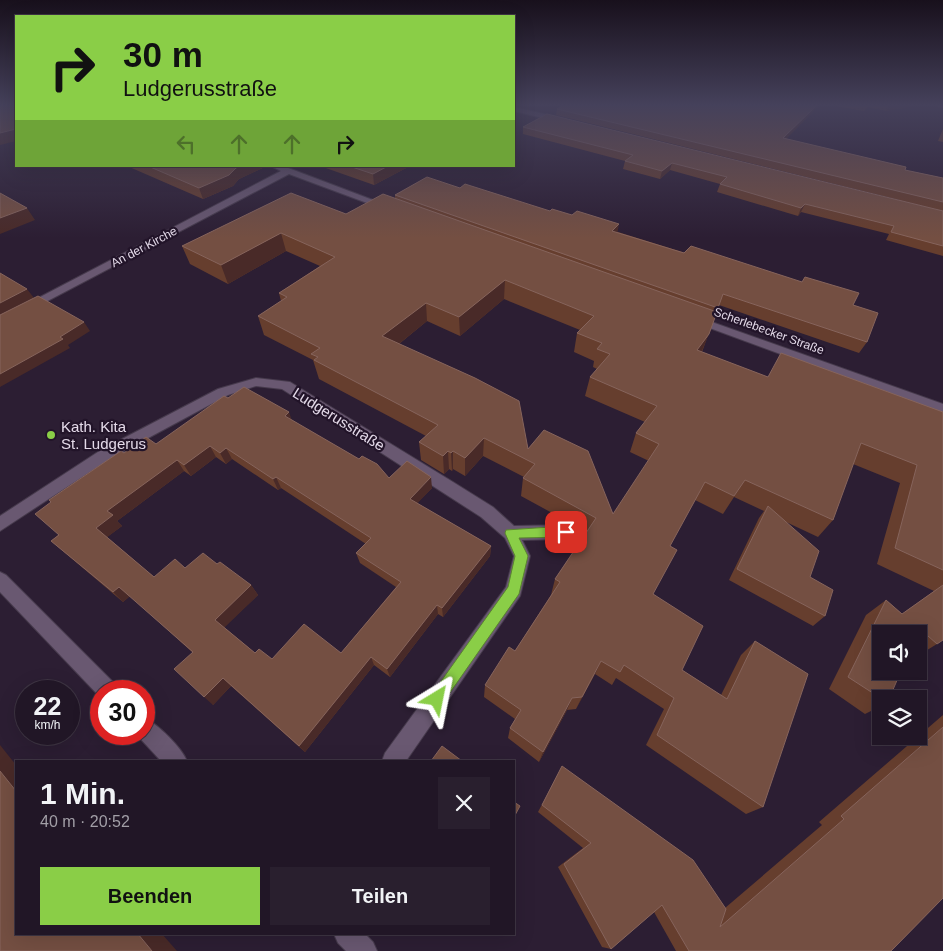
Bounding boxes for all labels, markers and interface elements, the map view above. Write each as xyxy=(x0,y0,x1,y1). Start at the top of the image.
icon: right xyxy=(40,35,105,100)
text: 30 m xyxy=(123,35,203,74)
text: Ludgerusstraße xyxy=(123,76,277,101)
icon: left xyxy=(172,130,200,158)
icon: ahead xyxy=(225,130,253,158)
icon: ahead xyxy=(278,130,306,158)
icon: right xyxy=(331,130,359,158)
street label: An der Kirche xyxy=(109,224,180,270)
street label: Scherlebecker Straße xyxy=(712,305,826,358)
street label: Ludgerusstraße xyxy=(290,384,388,454)
place label: Kath. Kita St. Ludgerus xyxy=(61,418,146,452)
marker: Kath. Kita St. Ludgerus xyxy=(45,429,57,441)
pin xyxy=(545,511,587,553)
icon: arrive xyxy=(552,518,580,546)
map controls xyxy=(872,625,927,745)
button: sound xyxy=(872,625,927,680)
position arrow xyxy=(410,672,462,724)
speed limit sign: 30 xyxy=(90,680,155,745)
button: layers xyxy=(872,690,927,745)
text: 22 xyxy=(34,692,61,720)
text: km/h xyxy=(34,718,61,732)
text: 1 Min. xyxy=(40,777,125,810)
button: close xyxy=(438,777,490,829)
text: 40 m · 20:52 xyxy=(40,813,130,830)
button: Beenden xyxy=(40,867,260,925)
button: Teilen xyxy=(270,867,490,925)

